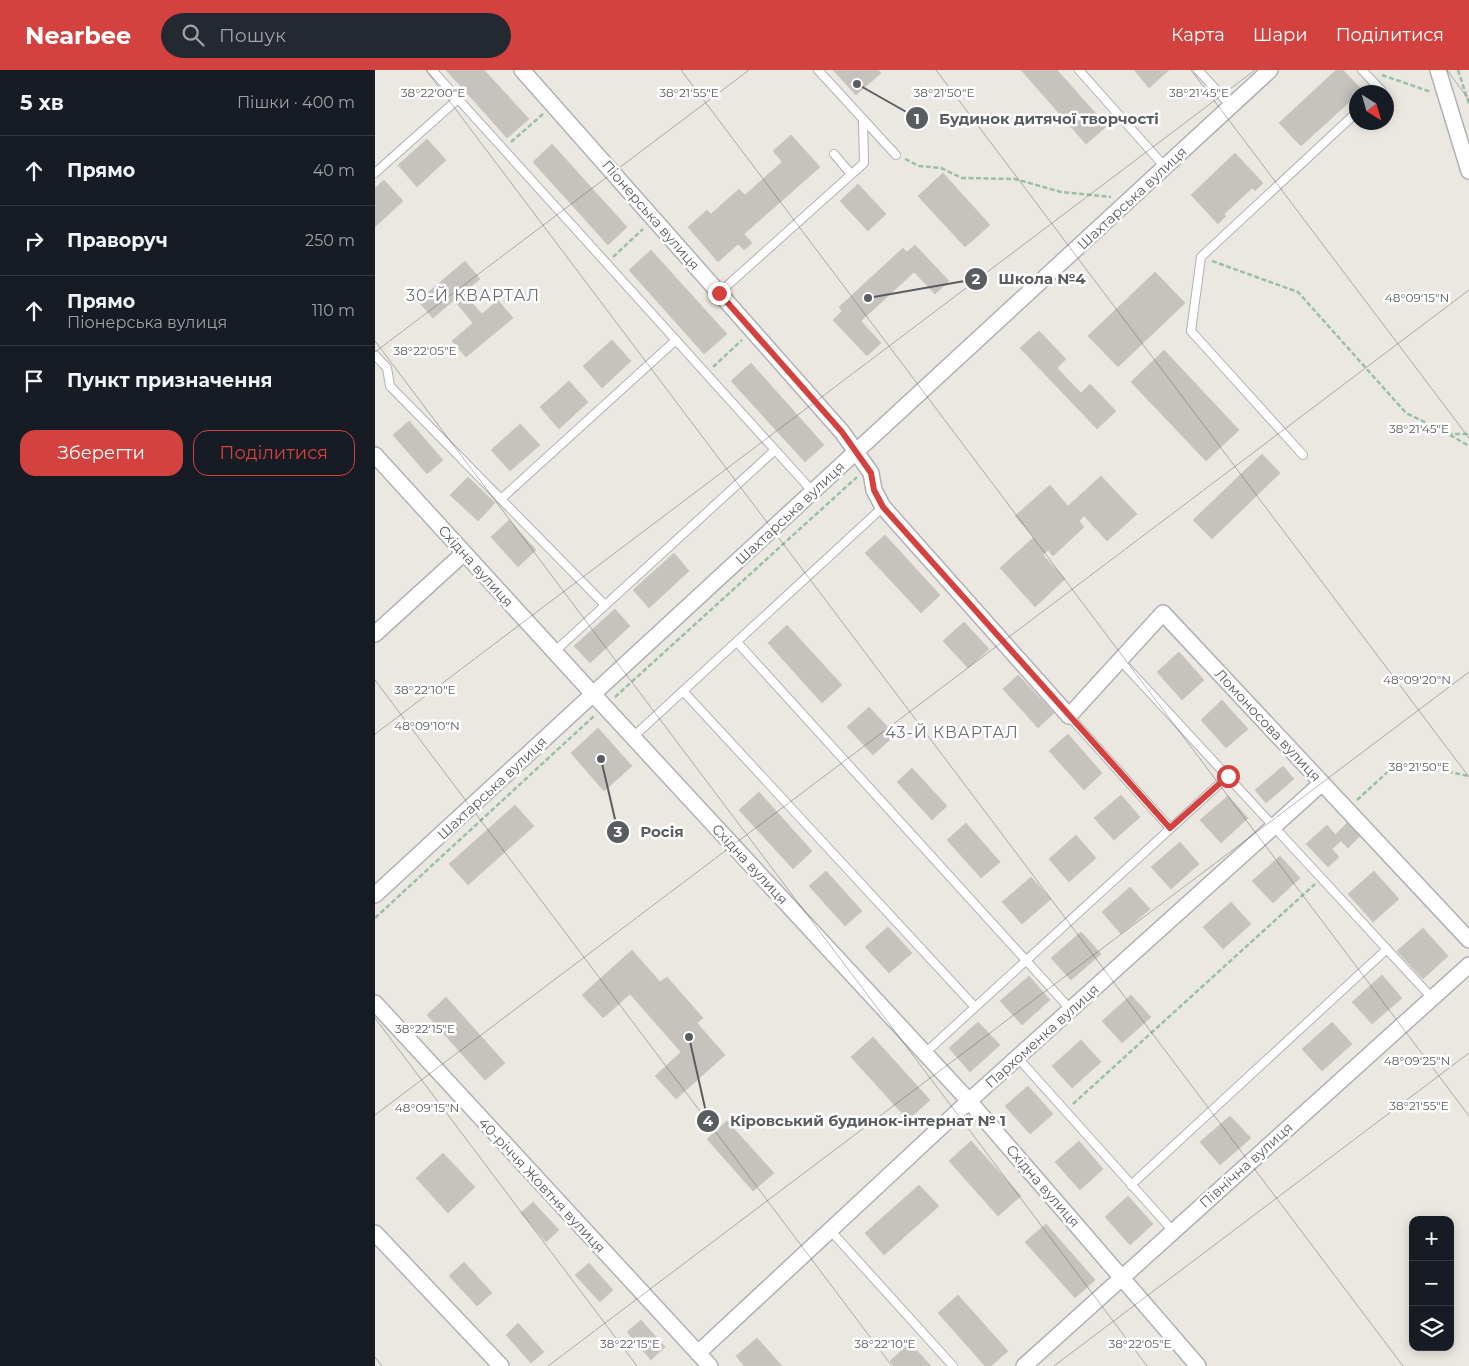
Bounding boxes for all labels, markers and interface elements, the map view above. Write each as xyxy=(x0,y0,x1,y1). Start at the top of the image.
search box xyxy=(161,13,511,58)
text: Nearbee xyxy=(25,21,131,50)
icon: search xyxy=(179,21,207,49)
text: Пошук xyxy=(219,24,286,47)
text: Карта xyxy=(1171,24,1225,46)
text: Шари xyxy=(1253,24,1308,46)
text: Поділитися xyxy=(1336,24,1444,46)
text: 38°22'00"E xyxy=(401,85,465,100)
text: 38°21'55"E xyxy=(659,85,719,100)
text: 38°21'50"E xyxy=(914,85,974,100)
text: 38°21'45"E xyxy=(1169,85,1229,100)
north arrow xyxy=(1349,85,1394,130)
text: 5 хв xyxy=(20,90,64,115)
text: Пішки · 400 m xyxy=(237,93,355,112)
callout: Будинок дитячої творчості xyxy=(904,103,1169,133)
text: 1 xyxy=(914,109,920,128)
text: Будинок дитячої творчості xyxy=(939,109,1159,128)
street label: Шахтарська вулиця xyxy=(1073,143,1191,253)
street label: Піонерська вулиця xyxy=(598,156,704,274)
icon: ahead xyxy=(20,157,48,185)
text: Прямо xyxy=(67,159,135,182)
text: 40 m xyxy=(313,161,355,180)
icon: right xyxy=(20,227,48,255)
text: Праворуч xyxy=(67,229,168,252)
text: 250 m xyxy=(305,231,355,250)
callout: Школа №4 xyxy=(964,264,1096,294)
text: 2 xyxy=(972,269,981,288)
text: Школа №4 xyxy=(998,269,1086,288)
route end xyxy=(708,282,731,305)
district label: 30-Й КВАРТАЛ xyxy=(406,286,540,305)
text: Прямо xyxy=(67,290,135,313)
text: 48°09'15"N xyxy=(1385,290,1449,305)
icon: ahead xyxy=(20,297,48,325)
text: 110 m xyxy=(312,301,355,320)
text: Піонерська вулиця xyxy=(67,313,227,332)
text: 38°22'05"E xyxy=(393,343,457,358)
icon: arrive xyxy=(20,367,48,395)
text: Пункт призначення xyxy=(67,369,273,392)
text: 38°21'45"E xyxy=(1389,421,1449,436)
button: Зберегти xyxy=(20,430,183,476)
button: Поділитися xyxy=(193,430,355,476)
street label: Шахтарська вулиця xyxy=(731,458,849,568)
street label: Східна вулиця xyxy=(435,521,517,611)
street label: Ломоносова вулиця xyxy=(1211,665,1325,785)
text: 48°09'20"N xyxy=(1383,672,1451,687)
text: 38°22'10"E xyxy=(394,682,456,697)
text: 48°09'10"N xyxy=(394,718,460,733)
district label: 43-Й КВАРТАЛ xyxy=(885,723,1019,742)
street label: Шахтарська вулиця xyxy=(433,733,551,843)
text: 38°21'50"E xyxy=(1389,759,1449,774)
route start xyxy=(1217,765,1240,788)
callout: Росія xyxy=(606,817,694,847)
street label: Східна вулиця xyxy=(708,820,792,908)
text: 3 xyxy=(613,822,623,841)
text: Росія xyxy=(640,822,684,841)
street label: Пархоменка вулиця xyxy=(981,980,1103,1092)
text: 38°22'15"E xyxy=(395,1021,455,1036)
text: 48°09'25"N xyxy=(1384,1053,1450,1068)
text: 38°21'55"E xyxy=(1389,1098,1449,1113)
text: 48°09'15"N xyxy=(395,1100,459,1115)
callout: Кіровський будинок-інтернат № 1 xyxy=(695,1106,1016,1136)
text: 4 xyxy=(703,1111,714,1130)
text: Кіровський будинок-інтернат № 1 xyxy=(730,1111,1006,1130)
street label: 40-річчя Жовтня вулиця xyxy=(475,1114,609,1256)
street label: Північна вулиця xyxy=(1196,1118,1296,1212)
street label: Східна вулиця xyxy=(1002,1141,1084,1231)
map controls xyxy=(1409,1216,1454,1351)
button: + xyxy=(1409,1216,1454,1261)
button: − xyxy=(1409,1261,1454,1306)
button: layers xyxy=(1409,1306,1454,1351)
text: 38°22'15"E xyxy=(600,1336,660,1351)
text: 38°22'10"E xyxy=(854,1336,916,1351)
text: 38°22'05"E xyxy=(1108,1336,1172,1351)

